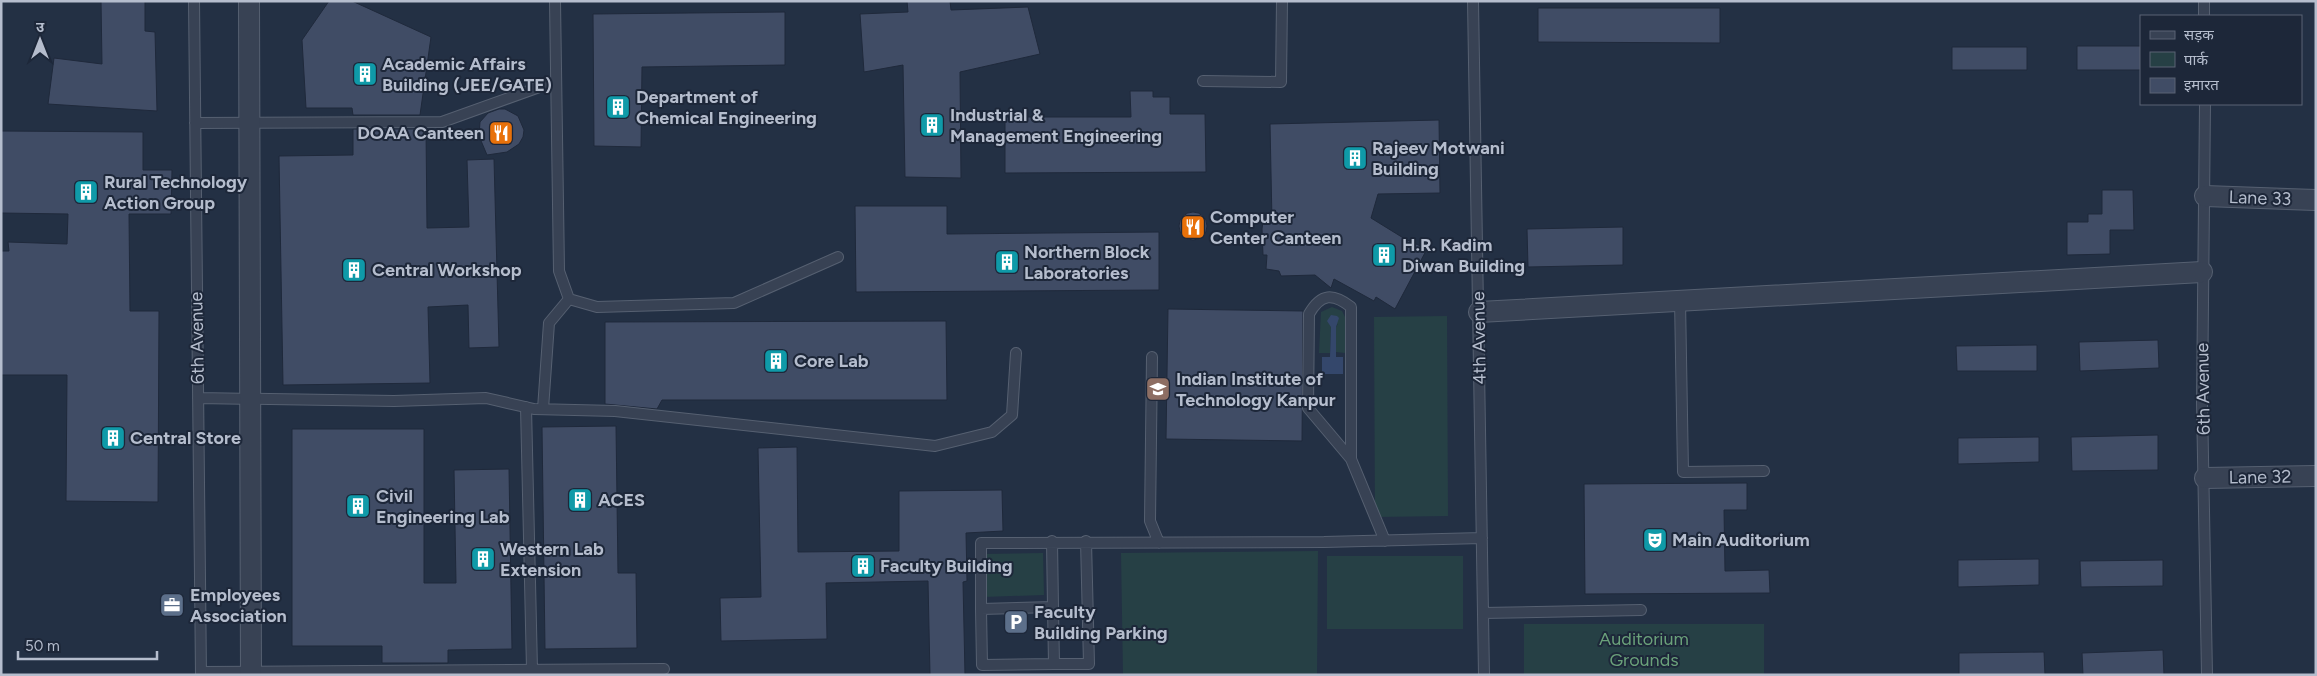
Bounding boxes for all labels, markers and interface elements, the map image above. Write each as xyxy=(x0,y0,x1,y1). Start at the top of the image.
north arrow xyxy=(15,15,65,65)
legend xyxy=(2140,15,2302,105)
text: उ xyxy=(36,19,45,36)
text: सड़क xyxy=(2184,26,2214,44)
text: पार्क xyxy=(2184,51,2208,69)
place label: Academic Affairs Building (JEE/GATE) xyxy=(382,53,552,96)
building icon: Academic Affairs Building (JEE/GATE) xyxy=(352,61,378,87)
text: इमारत xyxy=(2184,76,2219,94)
place label: Department of Chemical Engineering xyxy=(636,86,817,129)
building icon: Department of Chemical Engineering xyxy=(605,94,631,120)
place label: Industrial & Management Engineering xyxy=(950,104,1162,147)
building icon: Industrial & Management Engineering xyxy=(919,112,945,138)
restaurant icon: DOAA Canteen xyxy=(488,120,514,146)
place label: DOAA Canteen xyxy=(357,122,484,144)
place label: Rajeev Motwani Building xyxy=(1372,137,1505,180)
building icon: Rajeev Motwani Building xyxy=(1342,145,1368,171)
place label: Rural Technology Action Group xyxy=(104,171,248,214)
building icon: Rural Technology Action Group xyxy=(73,179,99,205)
street label: Lane 33 xyxy=(2228,186,2292,210)
place label: Computer Center Canteen xyxy=(1210,206,1342,249)
restaurant icon: Computer Center Canteen xyxy=(1180,214,1206,240)
place label: H.R. Kadim Diwan Building xyxy=(1402,234,1525,277)
place label: Northern Block Laboratories xyxy=(1024,241,1150,284)
building icon: H.R. Kadim Diwan Building xyxy=(1371,242,1397,268)
building icon: Northern Block Laboratories xyxy=(994,249,1020,275)
building icon: Central Workshop xyxy=(341,257,367,283)
place label: Central Workshop xyxy=(372,259,522,281)
street label: 6th Avenue xyxy=(185,291,209,384)
street label: 4th Avenue xyxy=(1467,291,1491,385)
street label: 6th Avenue xyxy=(2191,342,2215,435)
building icon: Core Lab xyxy=(763,348,789,374)
place label: Core Lab xyxy=(794,350,869,372)
place label: Indian Institute of Technology Kanpur xyxy=(1176,368,1336,411)
school or university icon: Indian Institute of Technology Kanpur xyxy=(1145,376,1171,402)
building icon: Central Store xyxy=(100,425,126,451)
place label: Central Store xyxy=(130,427,241,449)
street label: Lane 32 xyxy=(2228,465,2292,489)
place label: Civil Engineering Lab xyxy=(376,485,510,528)
building icon: ACES xyxy=(567,487,593,513)
place label: ACES xyxy=(598,489,645,511)
building icon: Civil Engineering Lab xyxy=(345,493,371,519)
theatre icon: Main Auditorium xyxy=(1642,527,1668,553)
place label: Main Auditorium xyxy=(1672,529,1810,551)
place label: Western Lab Extension xyxy=(500,538,604,581)
building icon: Western Lab Extension xyxy=(470,546,496,572)
building icon: Faculty Building xyxy=(850,553,876,579)
place label: Faculty Building xyxy=(880,555,1013,577)
place label: Employees Association xyxy=(190,584,287,627)
office icon: Employees Association xyxy=(159,592,185,618)
place label: Faculty Building Parking xyxy=(1034,601,1168,644)
parking icon: Faculty Building Parking xyxy=(1003,609,1029,635)
scale bar xyxy=(18,628,156,660)
park label: Auditorium Grounds xyxy=(1599,628,1689,671)
text: 50 m xyxy=(25,637,60,655)

